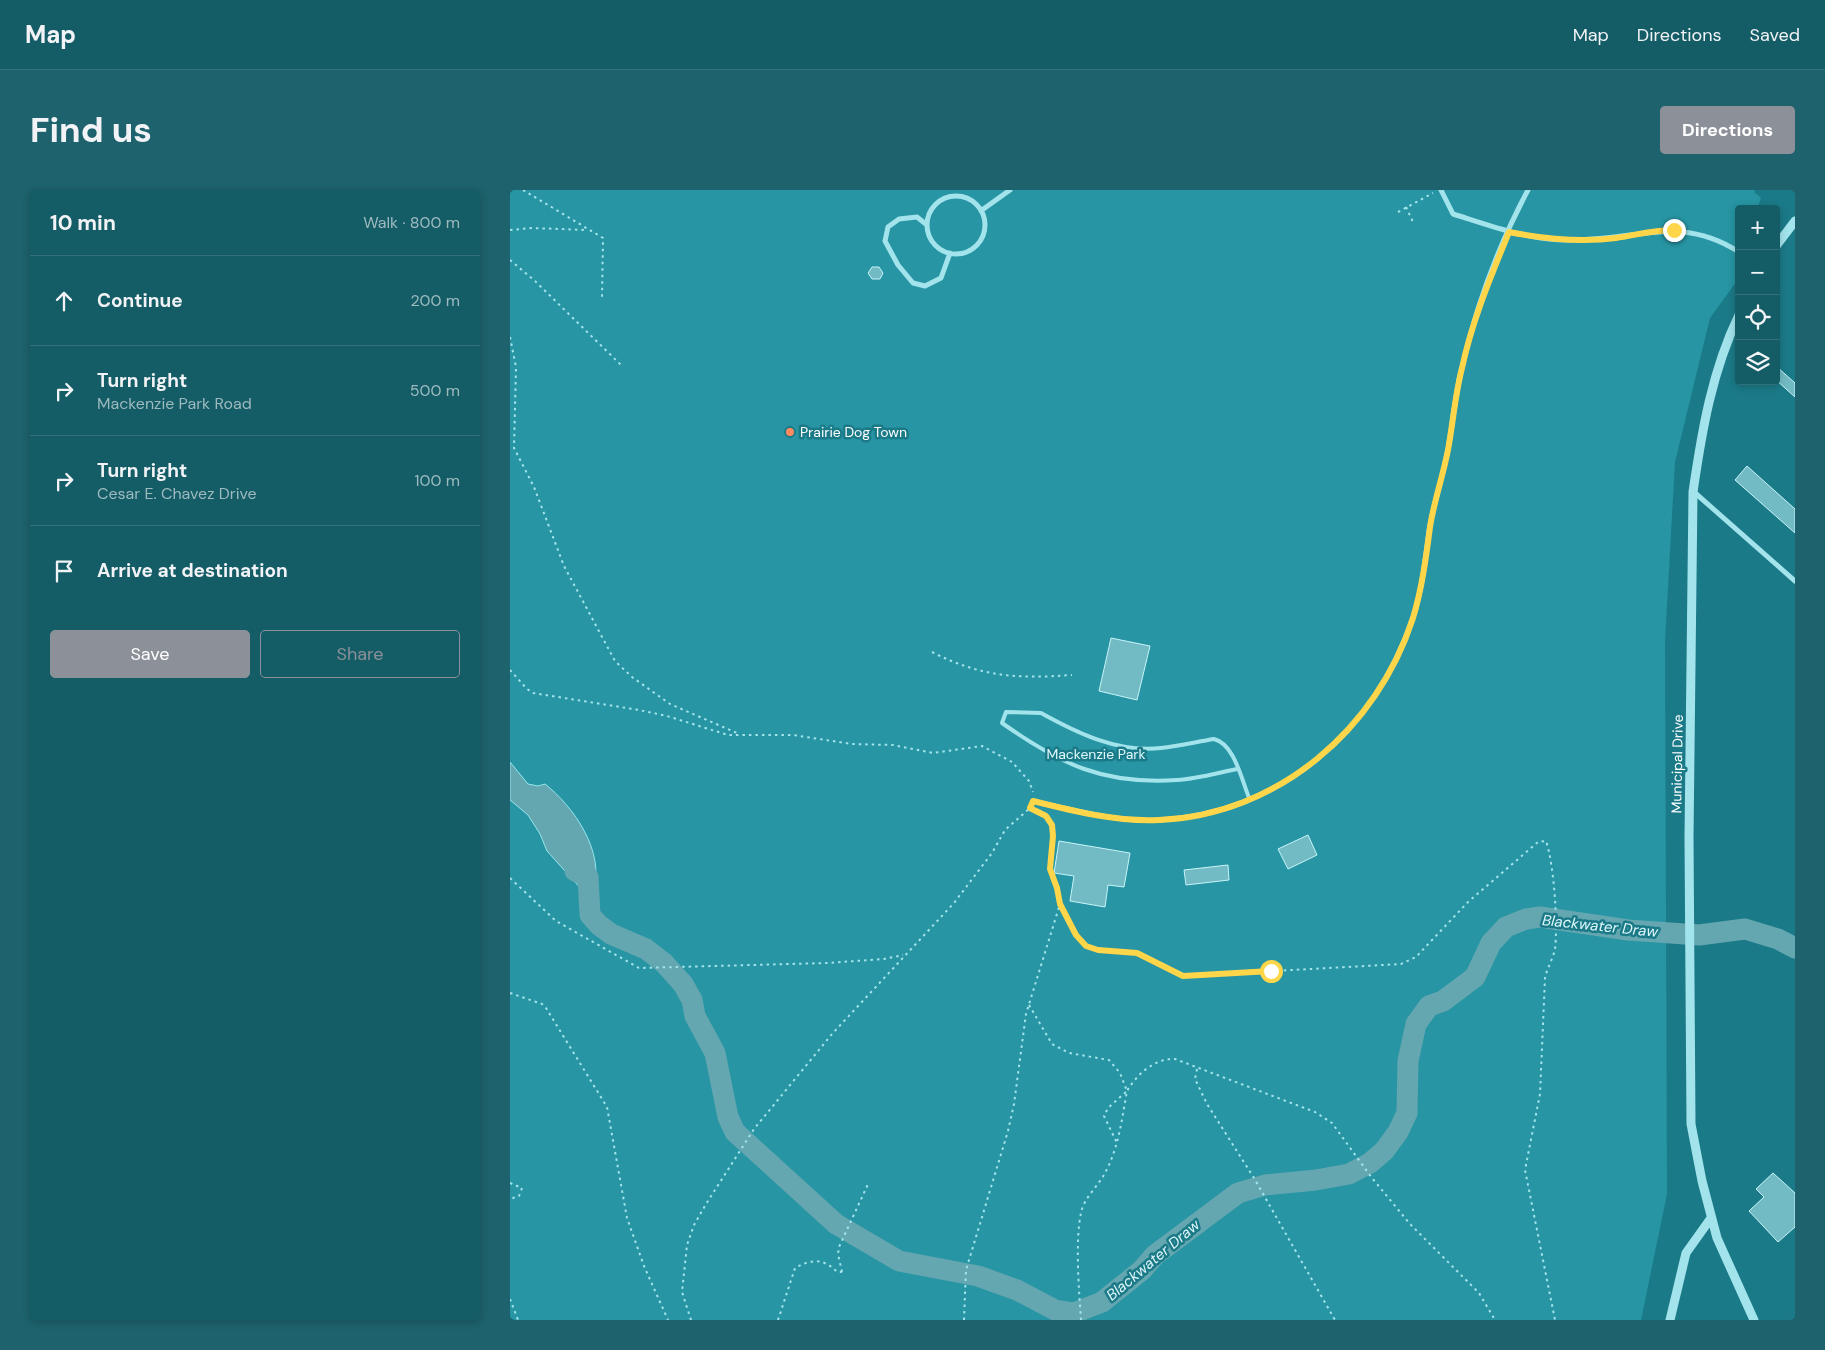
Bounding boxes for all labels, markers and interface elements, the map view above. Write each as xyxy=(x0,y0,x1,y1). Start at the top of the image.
text: Map xyxy=(25,19,76,50)
text: Map xyxy=(1573,23,1609,47)
text: Directions xyxy=(1637,23,1722,47)
text: Saved xyxy=(1750,23,1800,47)
button: Directions xyxy=(1660,106,1795,154)
text: Find us xyxy=(30,107,152,153)
map controls xyxy=(1735,205,1780,385)
button: + xyxy=(1735,205,1780,250)
text: 10 min xyxy=(50,209,116,237)
text: Walk · 800 m xyxy=(363,212,460,233)
route end xyxy=(1663,219,1686,242)
button: − xyxy=(1735,250,1780,295)
icon: ahead xyxy=(50,287,78,315)
text: Continue xyxy=(97,288,183,313)
text: 200 m xyxy=(411,290,460,311)
button: locate xyxy=(1735,295,1780,340)
button: layers xyxy=(1735,340,1780,385)
text: Turn right xyxy=(97,368,187,393)
icon: right xyxy=(50,377,78,405)
text: 500 m xyxy=(410,380,460,401)
text: Mackenzie Park Road xyxy=(97,393,252,414)
place label: Prairie Dog Town xyxy=(800,423,907,441)
marker: Prairie Dog Town xyxy=(784,426,796,438)
text: Turn right xyxy=(97,458,187,483)
icon: right xyxy=(50,467,78,495)
text: 100 m xyxy=(415,470,460,491)
text: Cesar E. Chavez Drive xyxy=(97,483,257,504)
icon: arrive xyxy=(50,557,78,585)
text: Arrive at destination xyxy=(97,558,288,583)
button: Save xyxy=(50,630,250,678)
button: Share xyxy=(260,630,460,678)
street label: Municipal Drive xyxy=(1667,714,1687,814)
park label: Mackenzie Park xyxy=(1046,745,1146,763)
water label: Blackwater Draw xyxy=(1541,910,1659,942)
route start xyxy=(1260,960,1283,983)
water label: Blackwater Draw xyxy=(1102,1215,1204,1305)

